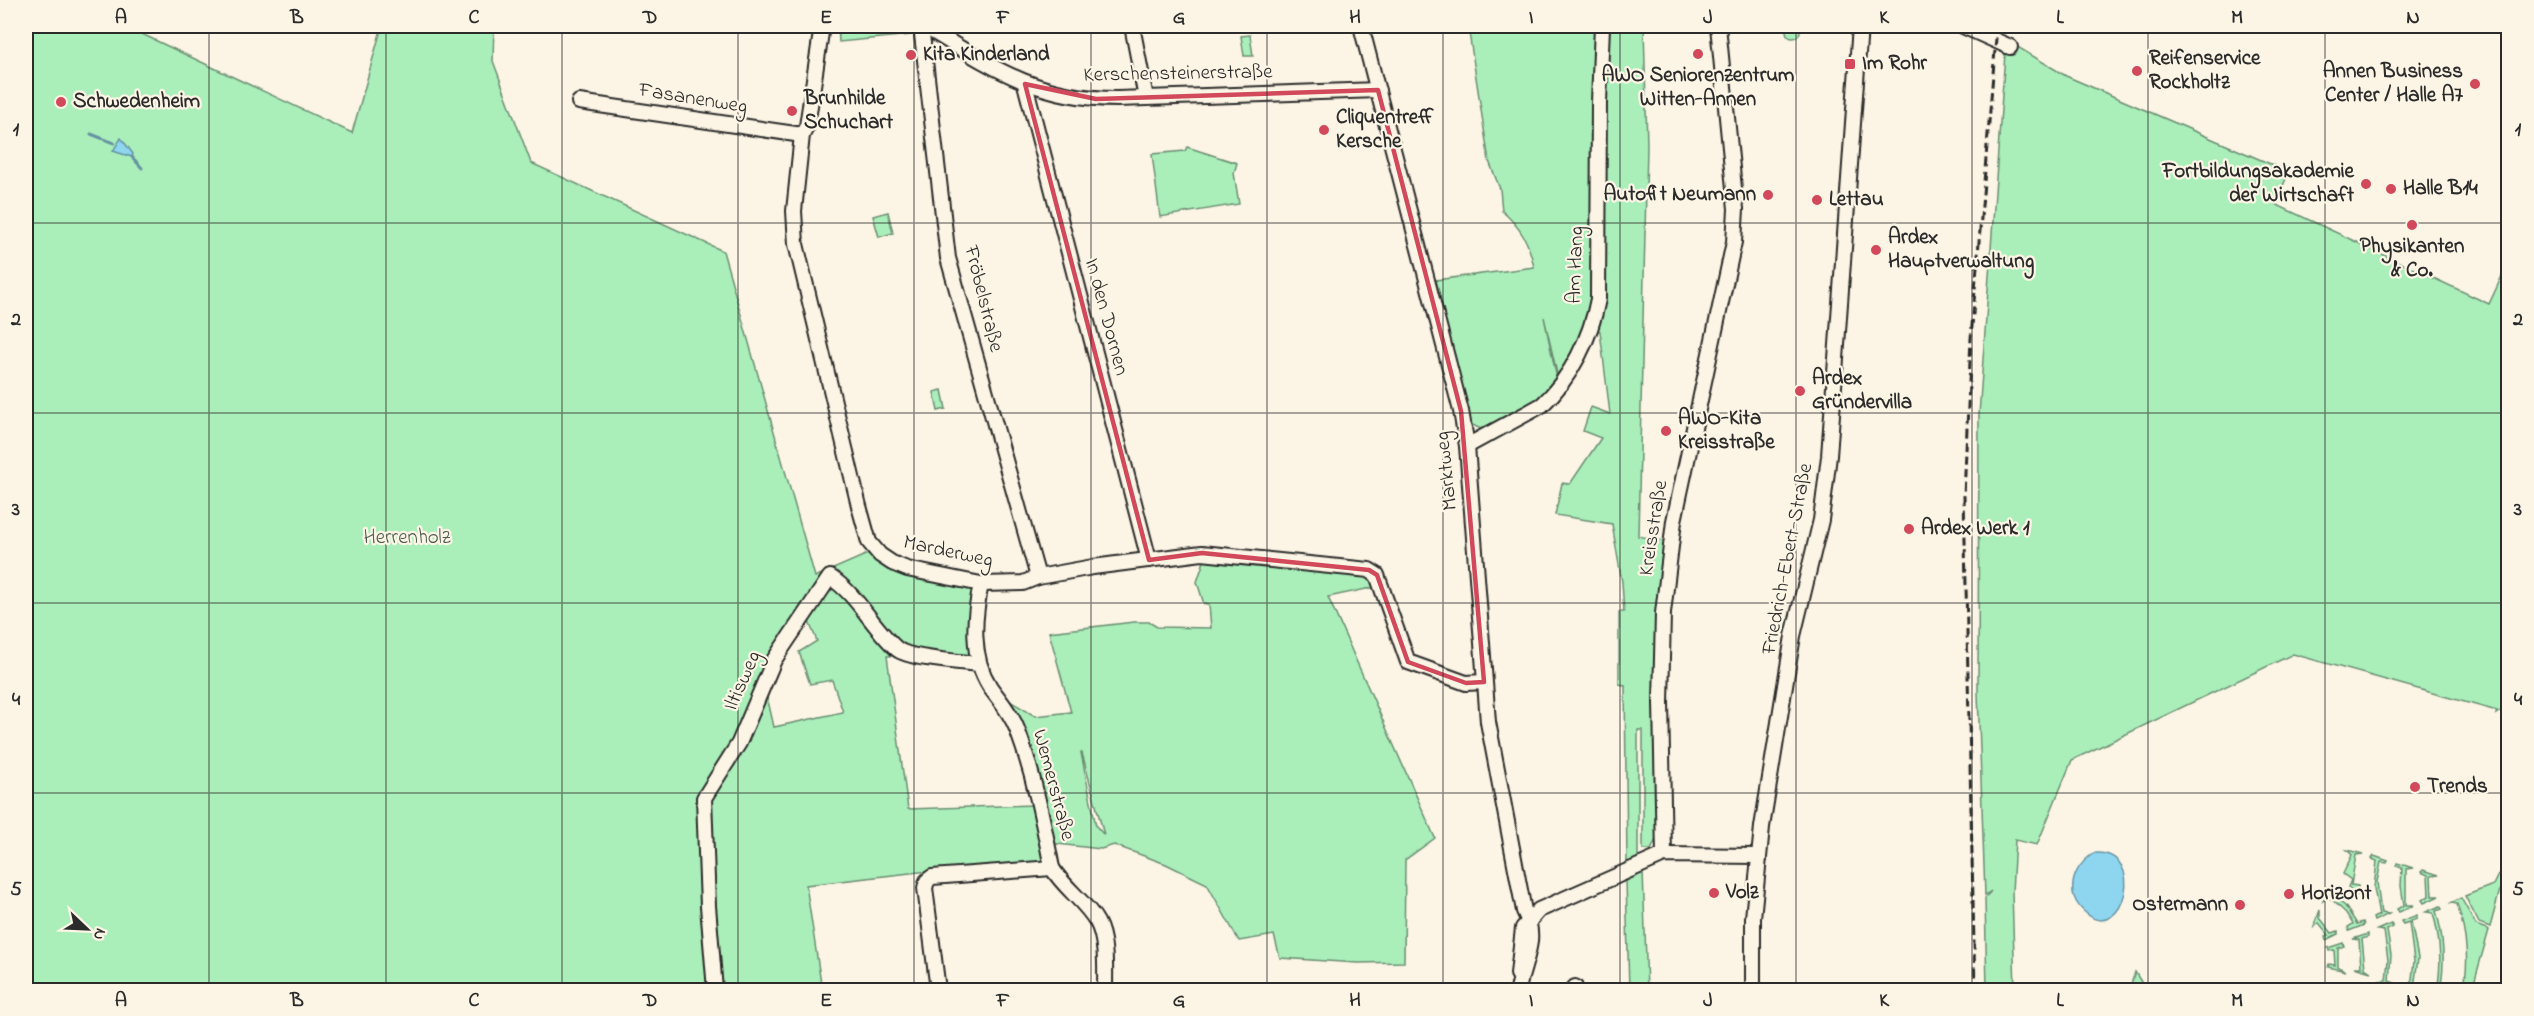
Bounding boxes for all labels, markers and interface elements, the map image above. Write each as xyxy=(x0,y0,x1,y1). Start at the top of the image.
text: A xyxy=(115,4,127,33)
text: B xyxy=(289,4,304,33)
text: C xyxy=(469,4,480,33)
text: D xyxy=(642,4,657,33)
text: E xyxy=(820,4,832,33)
text: F xyxy=(996,4,1010,33)
text: G xyxy=(1173,4,1186,33)
text: H xyxy=(1349,4,1361,33)
text: I xyxy=(1529,4,1534,33)
text: J xyxy=(1703,4,1713,33)
text: K xyxy=(1879,4,1890,33)
text: L xyxy=(2056,4,2064,33)
text: M xyxy=(2231,4,2243,33)
text: N xyxy=(2406,4,2420,33)
place label: Kita Kinderland xyxy=(923,40,1050,70)
place label: Reifenservice Rockholtz xyxy=(2149,44,2261,98)
marker: AWO Seniorenzentrum Witten-Annen xyxy=(1691,47,1705,61)
marker: Kita Kinderland xyxy=(904,48,918,62)
place label: Im Rohr xyxy=(1862,49,1927,79)
street label: Kerschensteinerstraße xyxy=(1083,57,1273,91)
marker: Im Rohr xyxy=(1843,57,1857,71)
place label: Annen Business Center / Halle A7 xyxy=(2323,57,2463,111)
place label: AWO Seniorenzentrum Witten-Annen xyxy=(1602,61,1794,115)
marker: Reifenservice Rockholtz xyxy=(2130,64,2144,78)
street label: Fasanenweg xyxy=(635,75,750,124)
marker: Annen Business Center / Halle A7 xyxy=(2468,77,2482,91)
place label: Brunhilde Schuchart xyxy=(803,84,894,138)
place label: Schwedenheim xyxy=(73,87,200,117)
marker: Schwedenheim xyxy=(54,95,68,109)
place label: Cliquentreff Kersche xyxy=(1336,103,1434,157)
marker: Brunhilde Schuchart xyxy=(785,104,799,118)
text: 1 xyxy=(13,116,20,145)
text: 1 xyxy=(2515,116,2522,145)
marker: Cliquentreff Kersche xyxy=(1317,123,1331,137)
place label: Fortbildungsakademie der Wirtschaft xyxy=(2162,157,2355,211)
place label: Halle B14 xyxy=(2403,174,2478,204)
marker: Fortbildungsakademie der Wirtschaft xyxy=(2359,177,2373,191)
place label: Autofit Neumann xyxy=(1603,180,1756,210)
marker: Halle B14 xyxy=(2384,182,2398,196)
place label: Lettau xyxy=(1829,185,1884,215)
marker: Autofit Neumann xyxy=(1761,188,1775,202)
marker: Lettau xyxy=(1810,193,1824,207)
marker: Physikanten & Co. xyxy=(2405,218,2419,232)
place label: Ardex Hauptverwaltung xyxy=(1888,223,2034,279)
street label: Am Hang xyxy=(1560,226,1594,304)
place label: Physikanten & Co. xyxy=(2360,232,2464,286)
street label: Fröbelstraße xyxy=(955,242,1011,356)
marker: Ardex Hauptverwaltung xyxy=(1869,243,1883,257)
street label: In den Dornen xyxy=(1076,255,1136,379)
text: 2 xyxy=(10,306,21,335)
text: 2 xyxy=(2512,306,2523,335)
place label: Ardex Gründervilla xyxy=(1812,364,1912,418)
marker: Ardex Gründervilla xyxy=(1793,384,1807,398)
place label: AWO-Kita Kreisstraße xyxy=(1678,404,1775,458)
marker: AWO-Kita Kreisstraße xyxy=(1659,424,1673,438)
street label: Marktweg xyxy=(1428,430,1468,512)
street label: Friedrich-Ebert-Straße xyxy=(1755,460,1821,658)
street label: Kreisstraße xyxy=(1632,477,1676,578)
text: 3 xyxy=(11,496,20,525)
text: 3 xyxy=(2513,496,2522,525)
place label: Ardex Werk 1 xyxy=(1921,514,2030,544)
marker: Ardex Werk 1 xyxy=(1902,522,1916,536)
park label: Herrenholz xyxy=(364,523,451,553)
street label: Marderweg xyxy=(900,528,996,578)
street label: Iltisweg xyxy=(717,646,771,717)
text: 4 xyxy=(12,686,21,715)
text: 4 xyxy=(2514,686,2523,715)
street label: Wemerstraße xyxy=(1024,726,1082,844)
place label: Trends xyxy=(2427,772,2488,802)
marker: Trends xyxy=(2408,780,2422,794)
text: 5 xyxy=(10,876,22,905)
text: 5 xyxy=(2512,876,2524,905)
place label: Volz xyxy=(1725,878,1760,908)
place label: Horizont xyxy=(2301,879,2372,909)
marker: Volz xyxy=(1707,886,1721,900)
marker: Horizont xyxy=(2282,887,2296,901)
place label: Ostermann xyxy=(2132,890,2228,920)
marker: Ostermann xyxy=(2233,898,2247,912)
north arrow xyxy=(57,899,117,959)
text: N xyxy=(86,924,112,944)
text: A xyxy=(115,987,127,1016)
text: B xyxy=(289,987,304,1016)
text: C xyxy=(469,987,480,1016)
text: D xyxy=(642,987,657,1016)
text: E xyxy=(820,987,832,1016)
text: F xyxy=(996,987,1010,1016)
text: G xyxy=(1173,987,1186,1016)
text: H xyxy=(1349,987,1361,1016)
text: I xyxy=(1529,987,1534,1016)
text: J xyxy=(1703,987,1713,1016)
text: K xyxy=(1879,987,1890,1016)
text: L xyxy=(2056,987,2064,1016)
text: M xyxy=(2231,987,2243,1016)
text: N xyxy=(2406,987,2420,1016)

